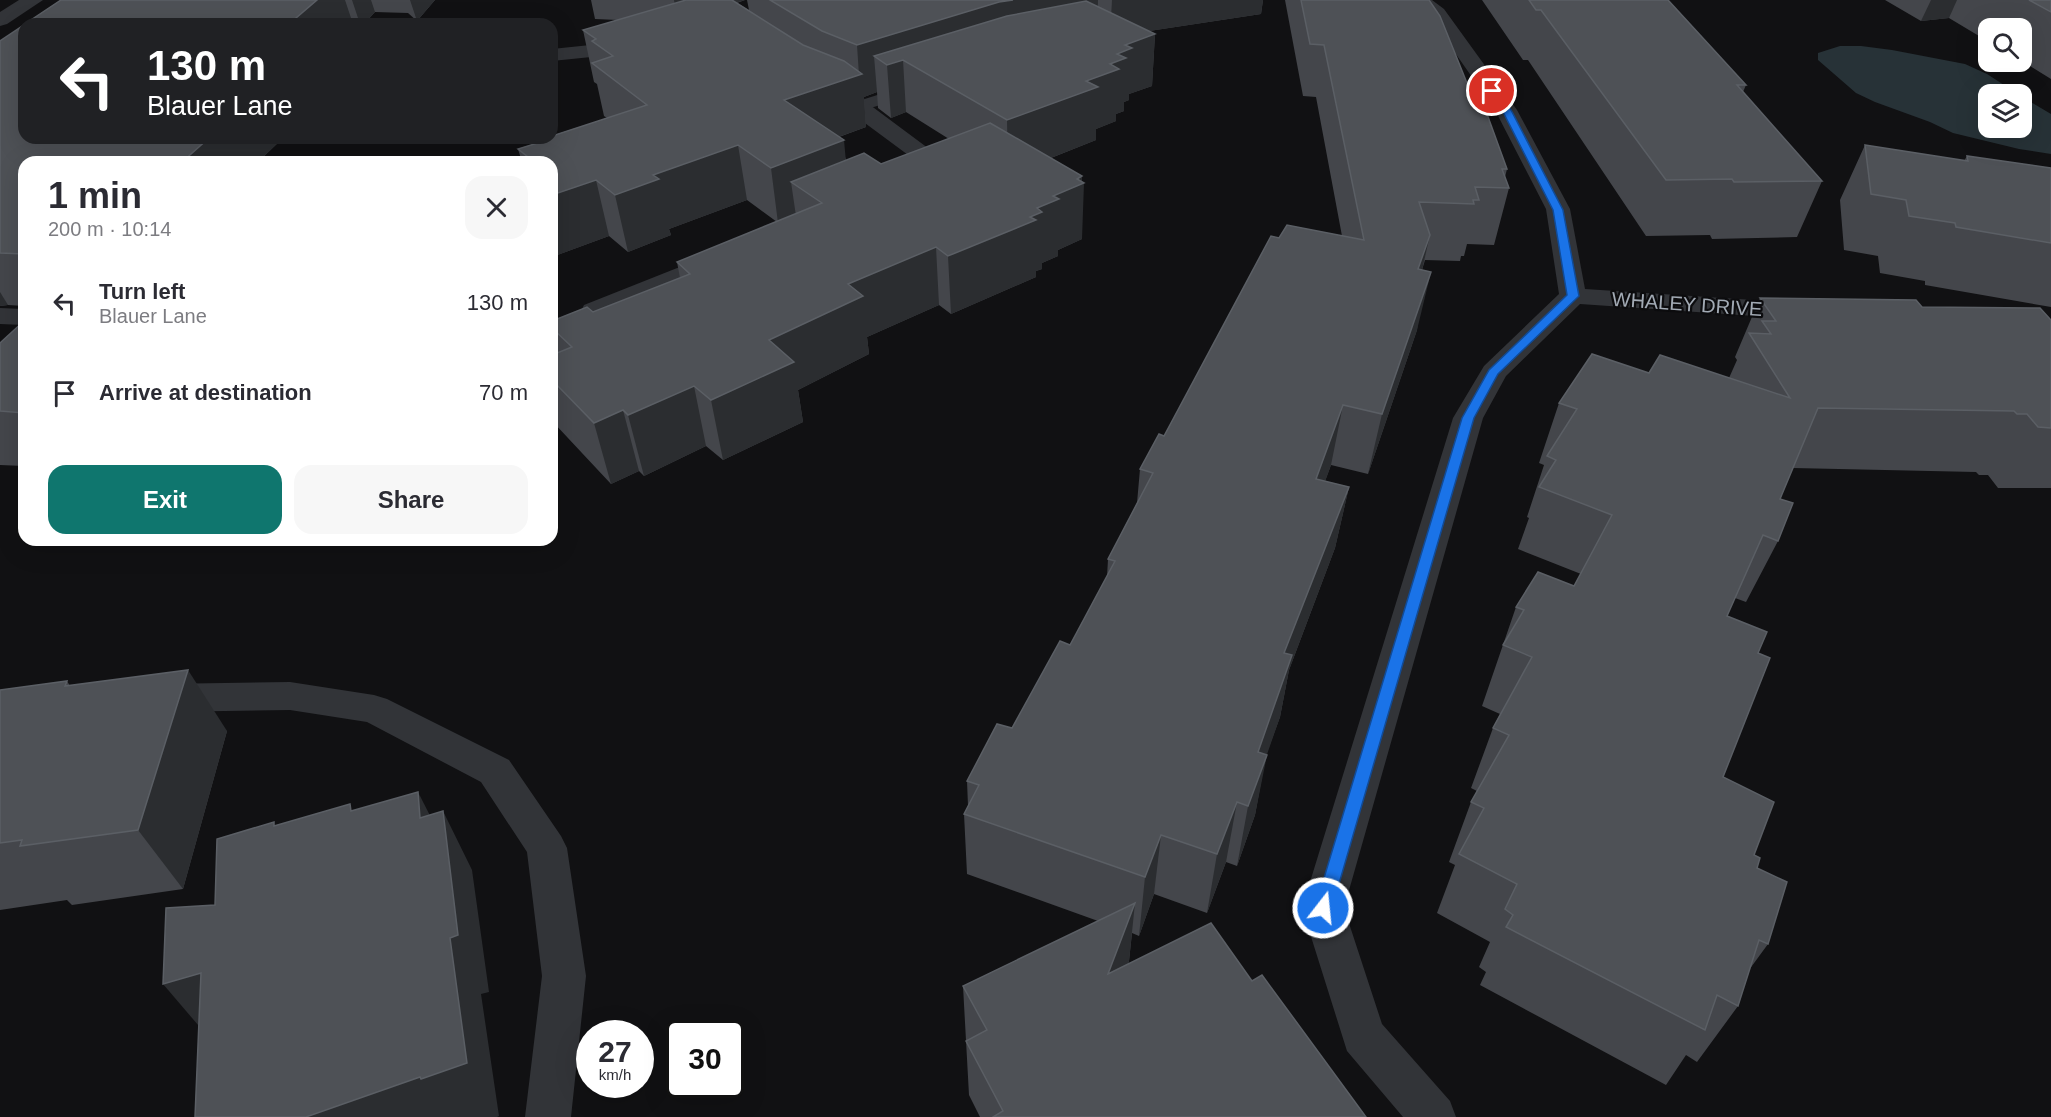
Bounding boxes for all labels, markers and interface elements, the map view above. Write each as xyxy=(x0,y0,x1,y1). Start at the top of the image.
map controls xyxy=(1978,18,2032,138)
button: search xyxy=(1978,18,2032,72)
icon: left xyxy=(48,42,126,120)
text: 130 m xyxy=(147,42,266,89)
pin xyxy=(1466,65,1517,116)
icon: arrive xyxy=(1475,74,1508,107)
button: layers xyxy=(1978,84,2032,138)
text: Blauer Lane xyxy=(147,91,293,121)
text: 1 min xyxy=(48,175,142,216)
button: close xyxy=(465,176,528,239)
text: 200 m · 10:14 xyxy=(48,218,171,240)
text: Turn left xyxy=(99,279,185,304)
icon: left xyxy=(48,287,81,320)
street label: WHALEY DRIVE xyxy=(1611,288,1763,320)
text: 130 m xyxy=(467,290,528,315)
text: Blauer Lane xyxy=(99,305,207,327)
icon: arrive xyxy=(48,377,81,410)
text: Arrive at destination xyxy=(99,380,312,405)
text: 70 m xyxy=(479,380,528,405)
button: Exit xyxy=(48,465,282,534)
button: Share xyxy=(294,465,528,534)
position arrow xyxy=(1291,876,1355,940)
speed limit sign: 30 xyxy=(666,1020,744,1098)
text: 27 xyxy=(598,1035,632,1068)
text: km/h xyxy=(599,1066,631,1083)

